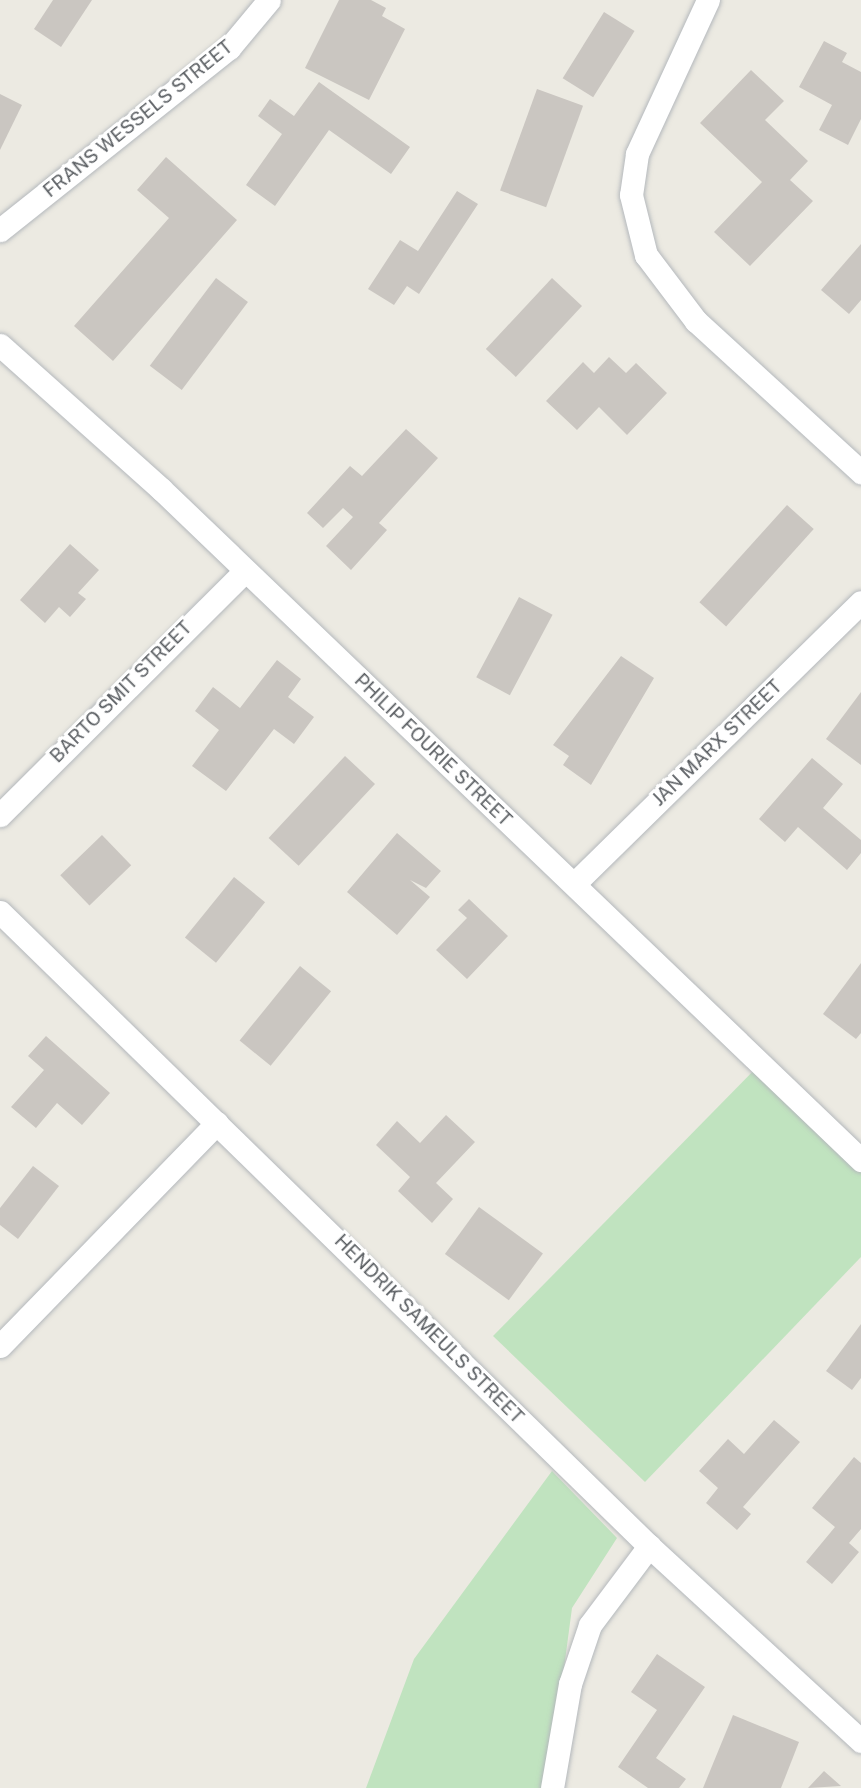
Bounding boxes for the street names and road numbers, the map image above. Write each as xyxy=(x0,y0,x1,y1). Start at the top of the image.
street label: FRANS WESSELS STREET xyxy=(39,35,237,203)
street label: BARTO SMIT STREET xyxy=(45,616,197,768)
street label: PHILIP FOURIE STREET xyxy=(350,669,516,831)
street label: JAN MARX STREET xyxy=(647,675,787,811)
street label: HENDRIK SAMEULS STREET xyxy=(330,1230,528,1428)

